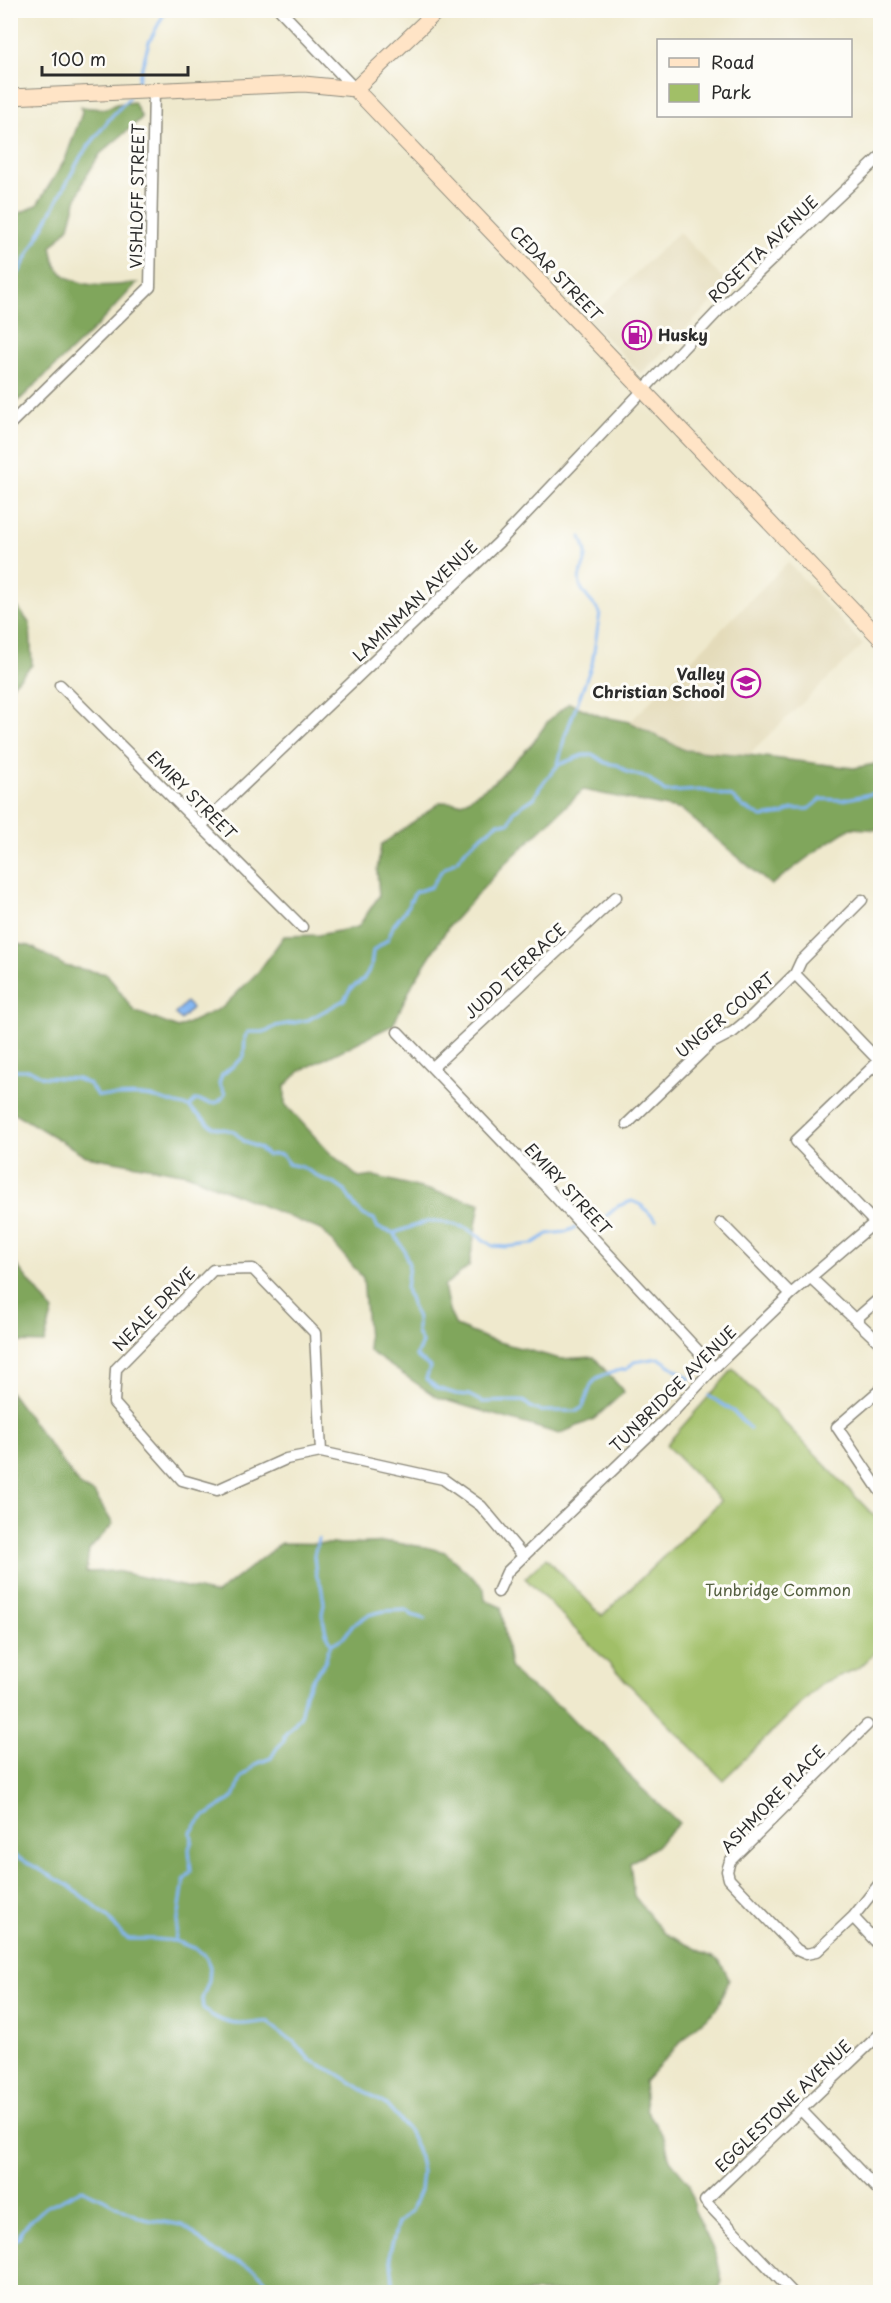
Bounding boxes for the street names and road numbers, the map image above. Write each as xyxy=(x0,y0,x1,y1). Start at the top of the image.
street label: VISHLOFF STREET xyxy=(123,123,149,269)
street label: ROSETTA AVENUE xyxy=(702,189,823,307)
street label: CEDAR STREET xyxy=(505,219,609,326)
street label: LAMINMAN AVENUE xyxy=(346,534,482,666)
street label: EMIRY STREET xyxy=(143,744,243,844)
street label: JUDD TERRACE xyxy=(458,917,570,1024)
street label: UNGER COURT xyxy=(670,966,779,1063)
street label: EMIRY STREET xyxy=(520,1137,618,1240)
street label: NEALE DRIVE xyxy=(107,1261,200,1356)
street label: TUNBRIDGE AVENUE xyxy=(603,1319,741,1457)
street label: ASHMORE PLACE xyxy=(715,1739,830,1857)
street label: EGGLESTONE AVENUE xyxy=(709,2034,856,2177)

